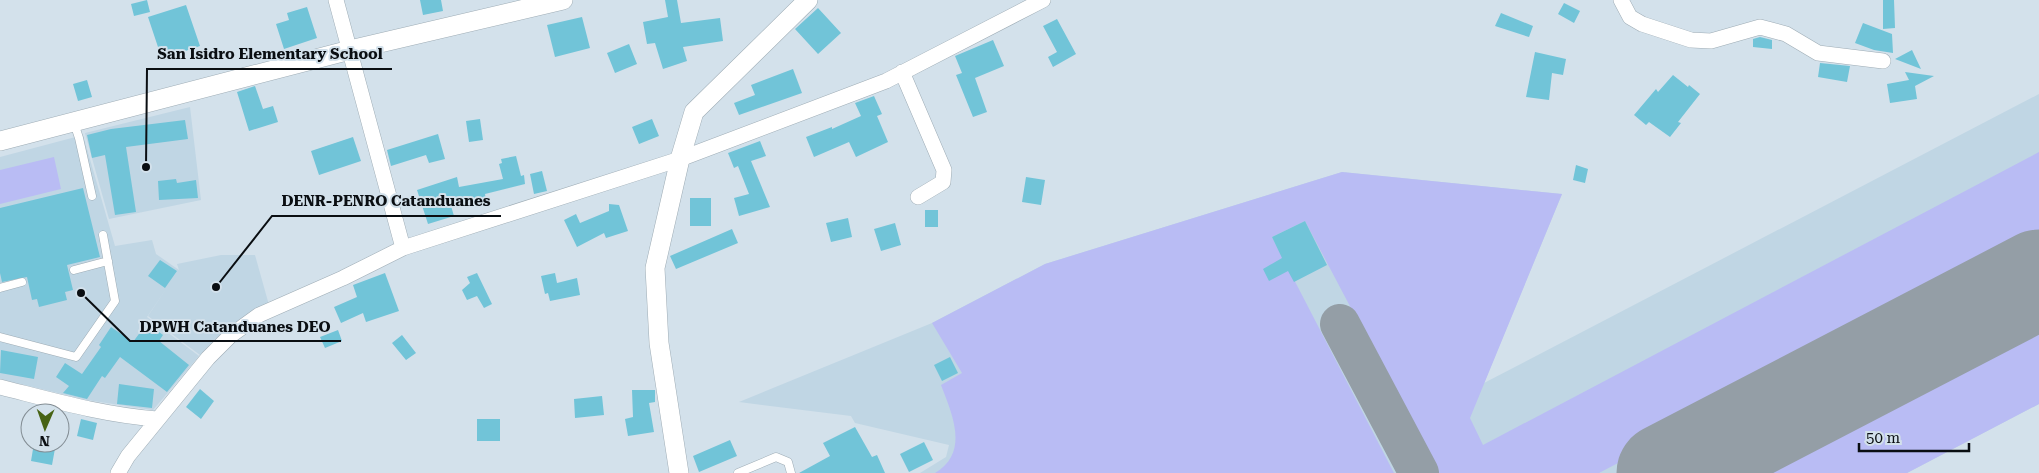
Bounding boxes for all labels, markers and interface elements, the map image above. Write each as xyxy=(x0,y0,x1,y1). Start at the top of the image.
callout: San Isidro Elementary School xyxy=(147,39,392,69)
text: San Isidro Elementary School xyxy=(157,45,383,63)
callout: DENR-PENRO Catanduanes xyxy=(272,186,501,216)
text: DENR-PENRO Catanduanes xyxy=(281,192,491,210)
callout: DPWH Catanduanes DEO xyxy=(130,311,341,341)
text: DPWH Catanduanes DEO xyxy=(139,318,331,336)
north arrow xyxy=(20,403,70,453)
scale bar xyxy=(1859,420,1969,452)
text: 50 m xyxy=(1866,429,1901,447)
text: N xyxy=(39,433,50,449)

